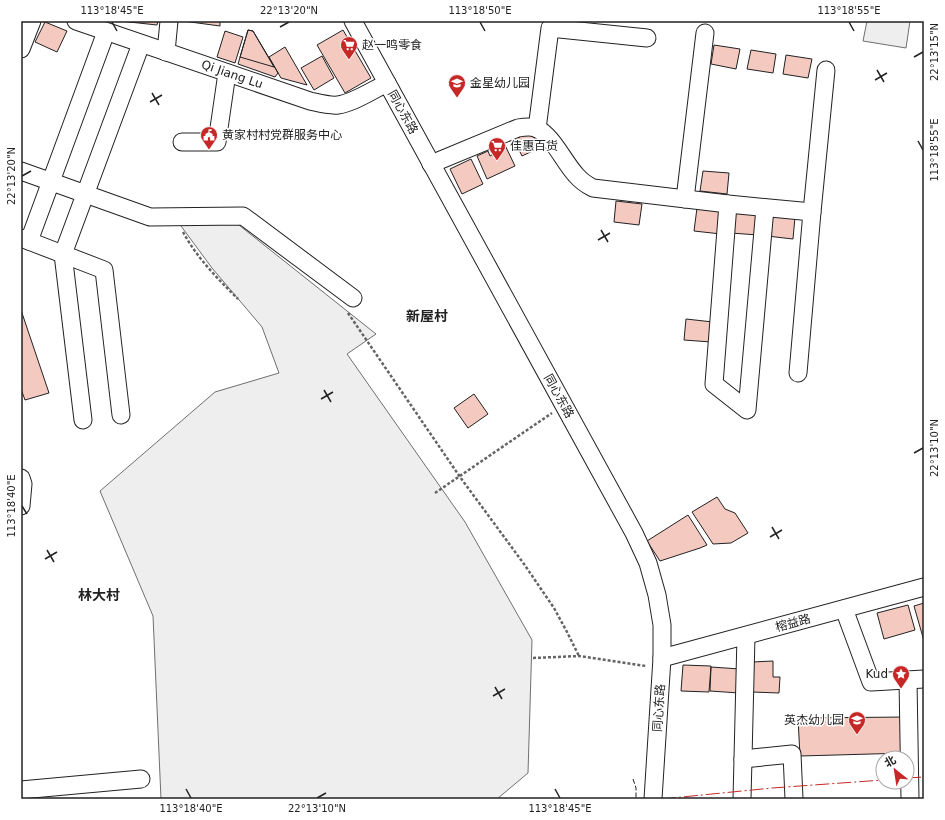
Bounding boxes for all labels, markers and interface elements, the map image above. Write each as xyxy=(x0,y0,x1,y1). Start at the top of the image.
text: 113°18'45"E xyxy=(80,5,144,16)
text: 22°13'20"N xyxy=(260,5,318,16)
text: 113°18'50"E xyxy=(448,5,512,16)
text: 113°18'55"E xyxy=(817,5,881,16)
text: 22°13'15"N xyxy=(929,23,940,81)
supermarket icon: 赵一鸣零食 xyxy=(339,35,359,60)
place label: 赵一鸣零食 xyxy=(362,38,422,52)
street label: Qi Jiang Lu xyxy=(200,57,265,91)
school or university icon: 金星幼儿园 xyxy=(447,73,467,98)
place label: 金星幼儿园 xyxy=(470,76,530,90)
street label: 同心东路 xyxy=(385,88,421,136)
text: 113°18'55"E xyxy=(929,118,940,182)
public building icon: 黄家村村党群服务中心 xyxy=(199,125,219,150)
place label: 黄家村村党群服务中心 xyxy=(222,128,342,142)
supermarket icon: 佳惠百货 xyxy=(487,136,507,161)
place label: 佳惠百货 xyxy=(510,139,558,153)
text: 22°13'20"N xyxy=(6,147,17,205)
district label: 新屋村 xyxy=(406,308,448,324)
street label: 同心东路 xyxy=(541,372,577,420)
text: 22°13'10"N xyxy=(929,419,940,477)
text: 113°18'40"E xyxy=(6,474,17,538)
district label: 林大村 xyxy=(78,587,120,603)
street label: 榕益路 xyxy=(774,612,812,634)
place icon: Kud xyxy=(891,664,911,689)
place label: Kud xyxy=(866,667,888,681)
street label: 同心东路 xyxy=(650,684,668,732)
school or university icon: 英杰幼儿园 xyxy=(847,710,867,735)
place label: 英杰幼儿园 xyxy=(784,713,844,727)
north arrow xyxy=(875,750,915,790)
text: 北 xyxy=(882,753,898,770)
text: 113°18'40"E xyxy=(159,803,223,814)
text: 22°13'10"N xyxy=(288,803,346,814)
text: 113°18'45"E xyxy=(528,803,592,814)

